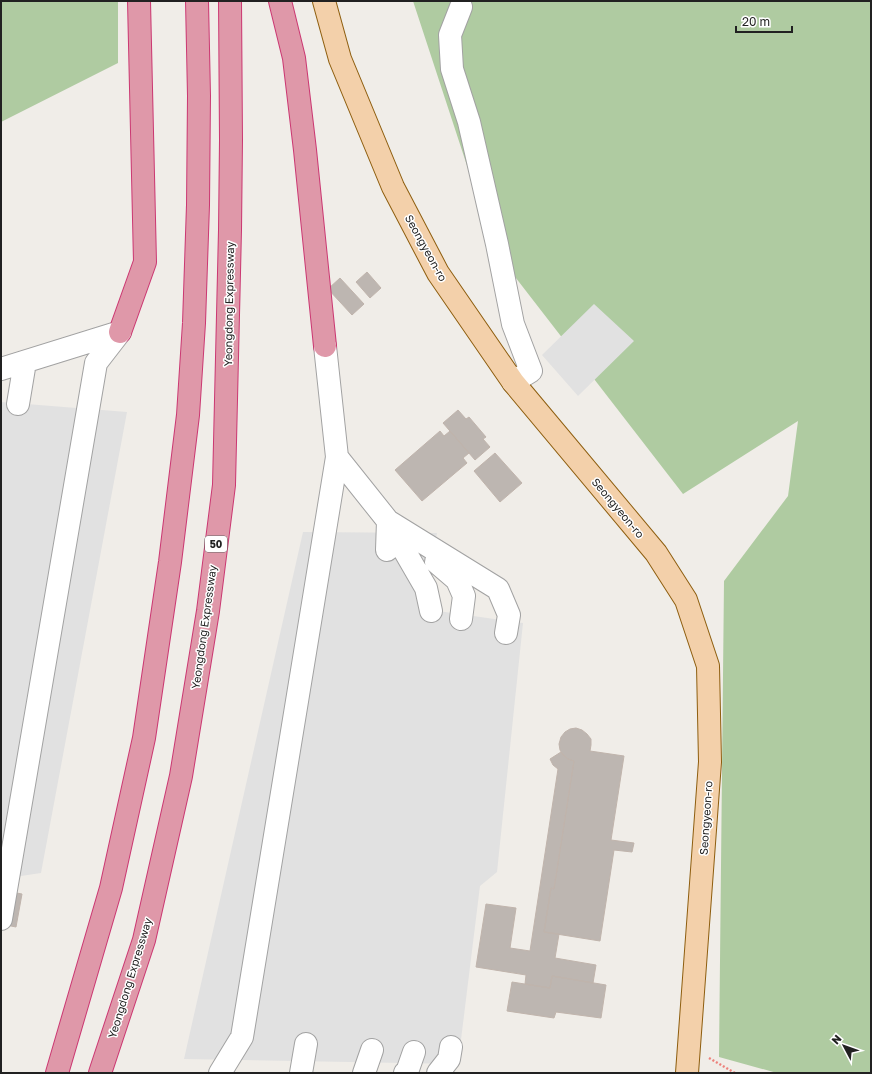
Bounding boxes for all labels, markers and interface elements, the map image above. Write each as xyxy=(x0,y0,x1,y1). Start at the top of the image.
scale bar xyxy=(736,8,792,34)
text: 20 m xyxy=(742,14,770,29)
street label: Seongyeon-ro xyxy=(403,212,450,284)
street label: Yeongdong Expressway xyxy=(221,241,236,367)
street label: Seongyeon-ro xyxy=(590,475,647,541)
road number: 50 xyxy=(205,536,227,552)
street label: Yeongdong Expressway xyxy=(188,564,219,690)
street label: Seongyeon-ro xyxy=(696,780,715,855)
street label: Yeongdong Expressway xyxy=(105,916,154,1039)
north arrow xyxy=(824,1026,864,1066)
text: N xyxy=(828,1032,844,1047)

